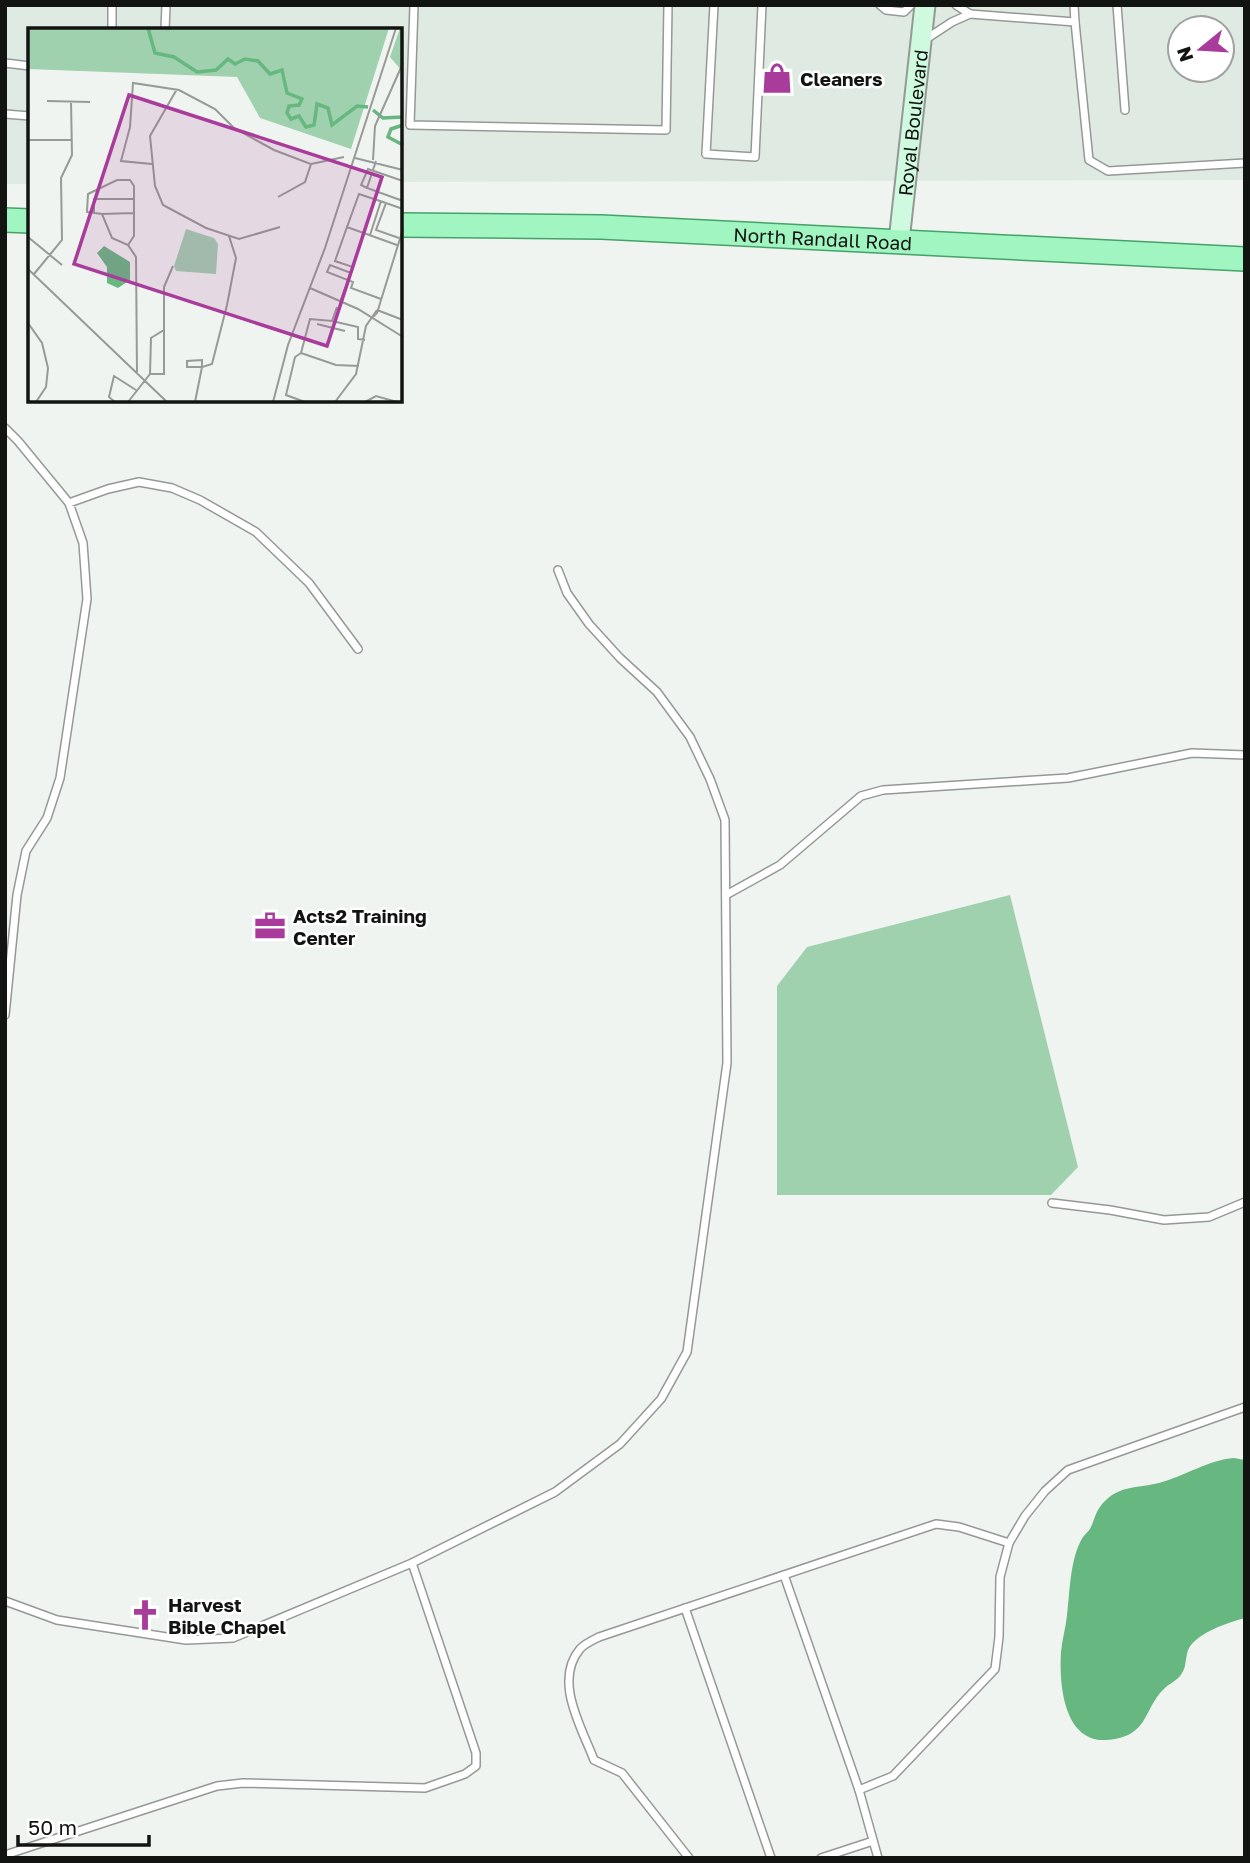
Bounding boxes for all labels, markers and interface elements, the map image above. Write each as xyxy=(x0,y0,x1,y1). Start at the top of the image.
north arrow xyxy=(1166,14,1236,84)
inset map xyxy=(28,28,402,402)
text: N xyxy=(1171,44,1198,65)
street label: Royal Boulevard xyxy=(893,48,932,197)
shop icon: Cleaners xyxy=(760,61,794,95)
place label: Cleaners xyxy=(800,67,883,90)
street label: North Randall Road xyxy=(733,222,913,254)
place label: Acts2 Training Center xyxy=(293,904,427,949)
office icon: Acts2 Training Center xyxy=(253,909,287,943)
place label: Harvest Bible Chapel xyxy=(168,1593,286,1638)
church icon: Harvest Bible Chapel xyxy=(128,1598,162,1632)
scale bar xyxy=(18,1804,149,1848)
text: 50 m xyxy=(28,1814,77,1840)

